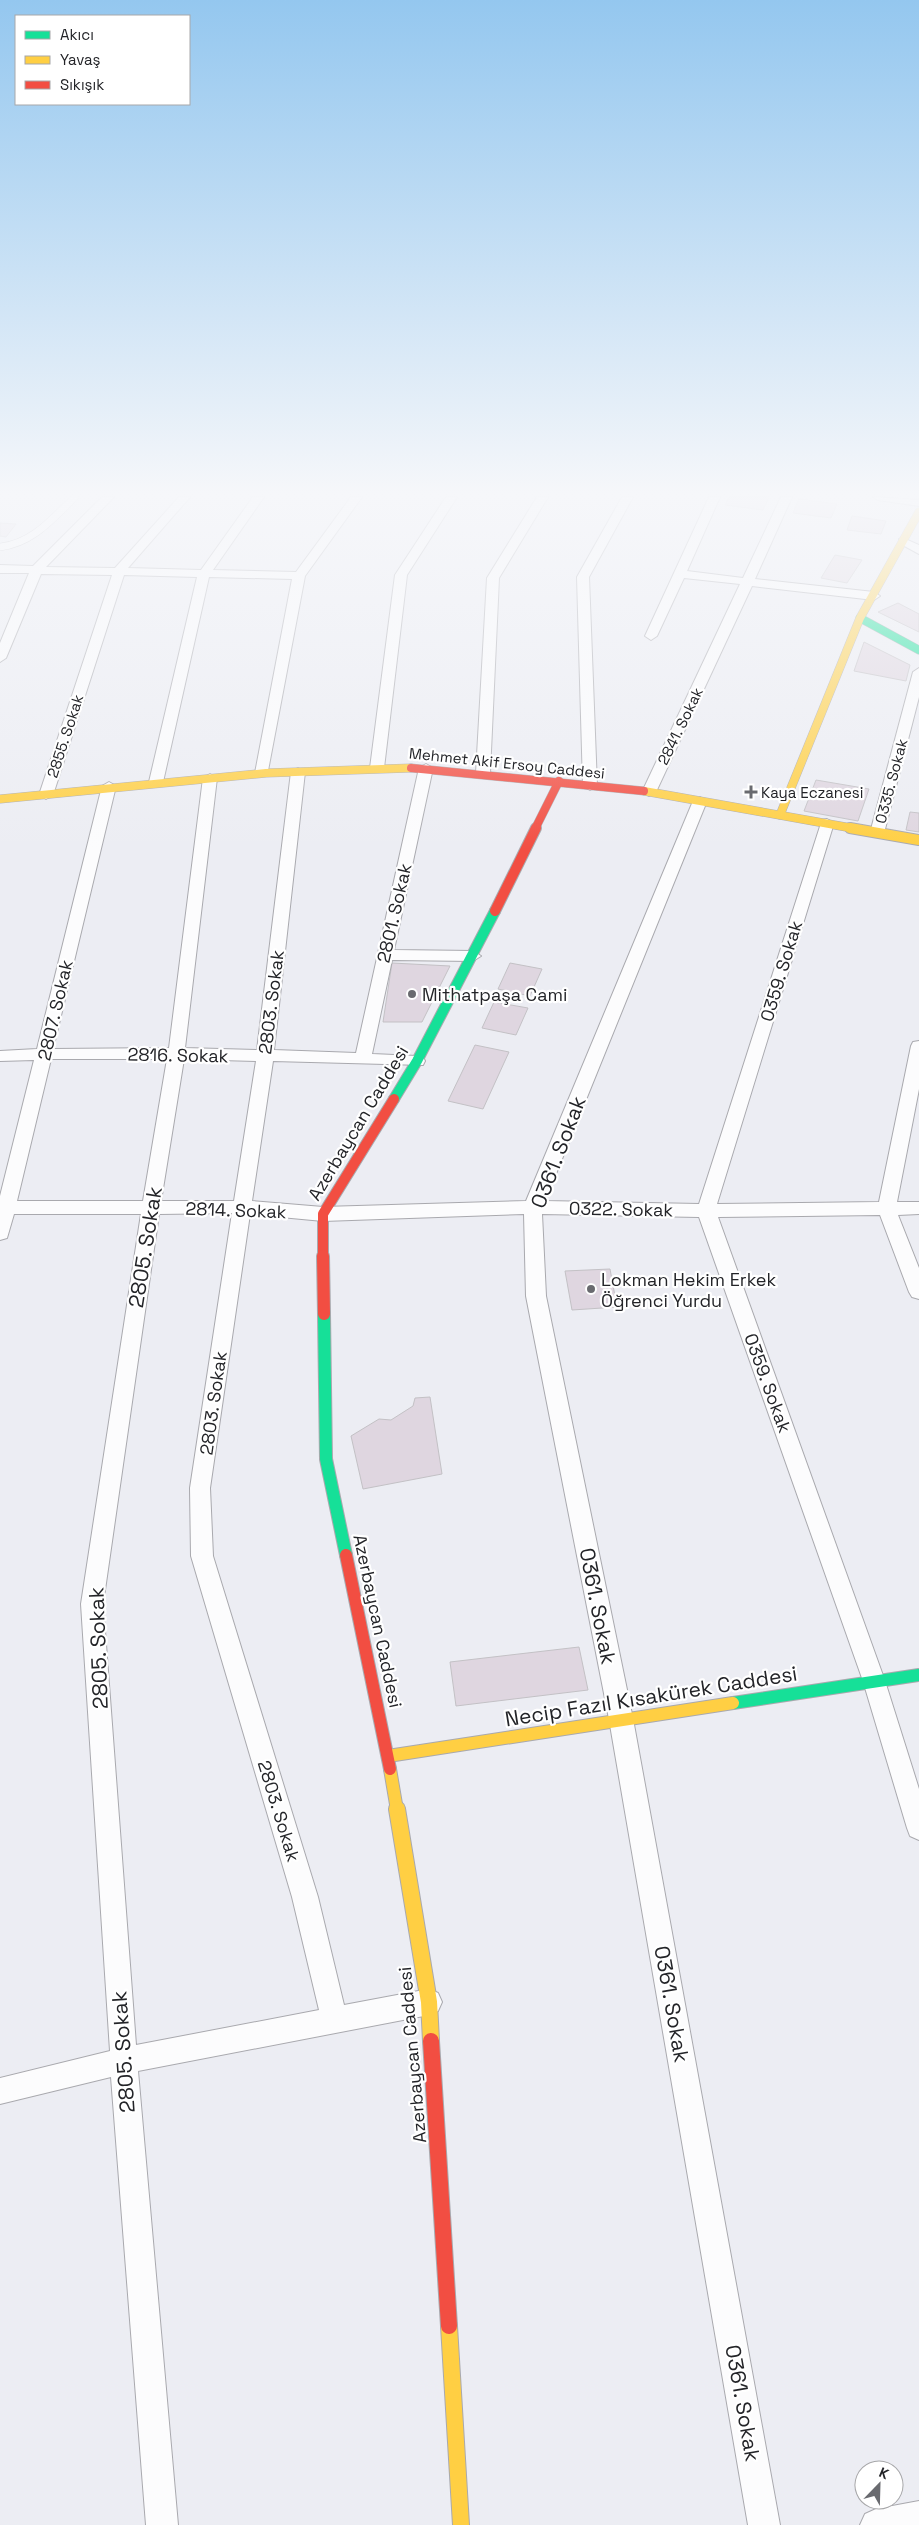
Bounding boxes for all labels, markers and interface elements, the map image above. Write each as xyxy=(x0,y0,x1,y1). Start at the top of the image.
legend xyxy=(15,15,190,105)
text: Akıcı xyxy=(60,25,94,44)
text: Yavaş xyxy=(60,50,101,69)
text: Sıkışık xyxy=(60,75,104,94)
street label: 2841. Sokak xyxy=(653,684,707,768)
street label: 2855. Sokak xyxy=(43,692,87,780)
street label: 0335. Sokak xyxy=(871,737,911,825)
street label: Mehmet Akif Ersoy Caddesi xyxy=(408,743,606,783)
place label: Kaya Eczanesi xyxy=(761,783,863,802)
marker: Kaya Eczanesi xyxy=(745,786,757,798)
street label: 2801. Sokak xyxy=(371,861,417,965)
street label: 0359. Sokak xyxy=(755,917,807,1024)
street label: 2803. Sokak xyxy=(253,948,289,1055)
street label: 2807. Sokak xyxy=(32,957,78,1063)
place label: Mithatpaşa Cami xyxy=(422,983,567,1006)
marker: Mithatpaşa Cami xyxy=(406,988,418,1000)
street label: Azerbaycan Caddesi xyxy=(303,1041,413,1205)
street label: 2816. Sokak xyxy=(127,1043,229,1067)
street label: 0361. Sokak xyxy=(524,1092,592,1212)
street label: 2805. Sokak xyxy=(122,1185,168,1309)
street label: 2814. Sokak xyxy=(185,1197,287,1223)
street label: 0322. Sokak xyxy=(569,1197,674,1221)
place label: Lokman Hekim Erkek Öğrenci Yurdu xyxy=(601,1268,777,1312)
marker: Lokman Hekim Erkek Öğrenci Yurdu xyxy=(585,1283,597,1295)
street label: 0359. Sokak xyxy=(739,1330,797,1436)
street label: 2803. Sokak xyxy=(194,1349,232,1456)
street label: Azerbaycan Caddesi xyxy=(348,1532,408,1710)
street label: 0361. Sokak xyxy=(573,1545,623,1667)
street label: 2805. Sokak xyxy=(82,1587,114,1709)
street label: Necip Fazıl Kısakürek Caddesi xyxy=(503,1660,799,1732)
street label: 2803. Sokak xyxy=(253,1758,305,1865)
street label: 0361. Sokak xyxy=(648,1944,696,2064)
street label: Azerbaycan Caddesi xyxy=(393,1966,431,2144)
street label: 2805. Sokak xyxy=(105,1990,141,2114)
street label: 0361. Sokak xyxy=(719,2343,767,2463)
north arrow xyxy=(854,2460,904,2510)
text: K xyxy=(877,2463,892,2483)

